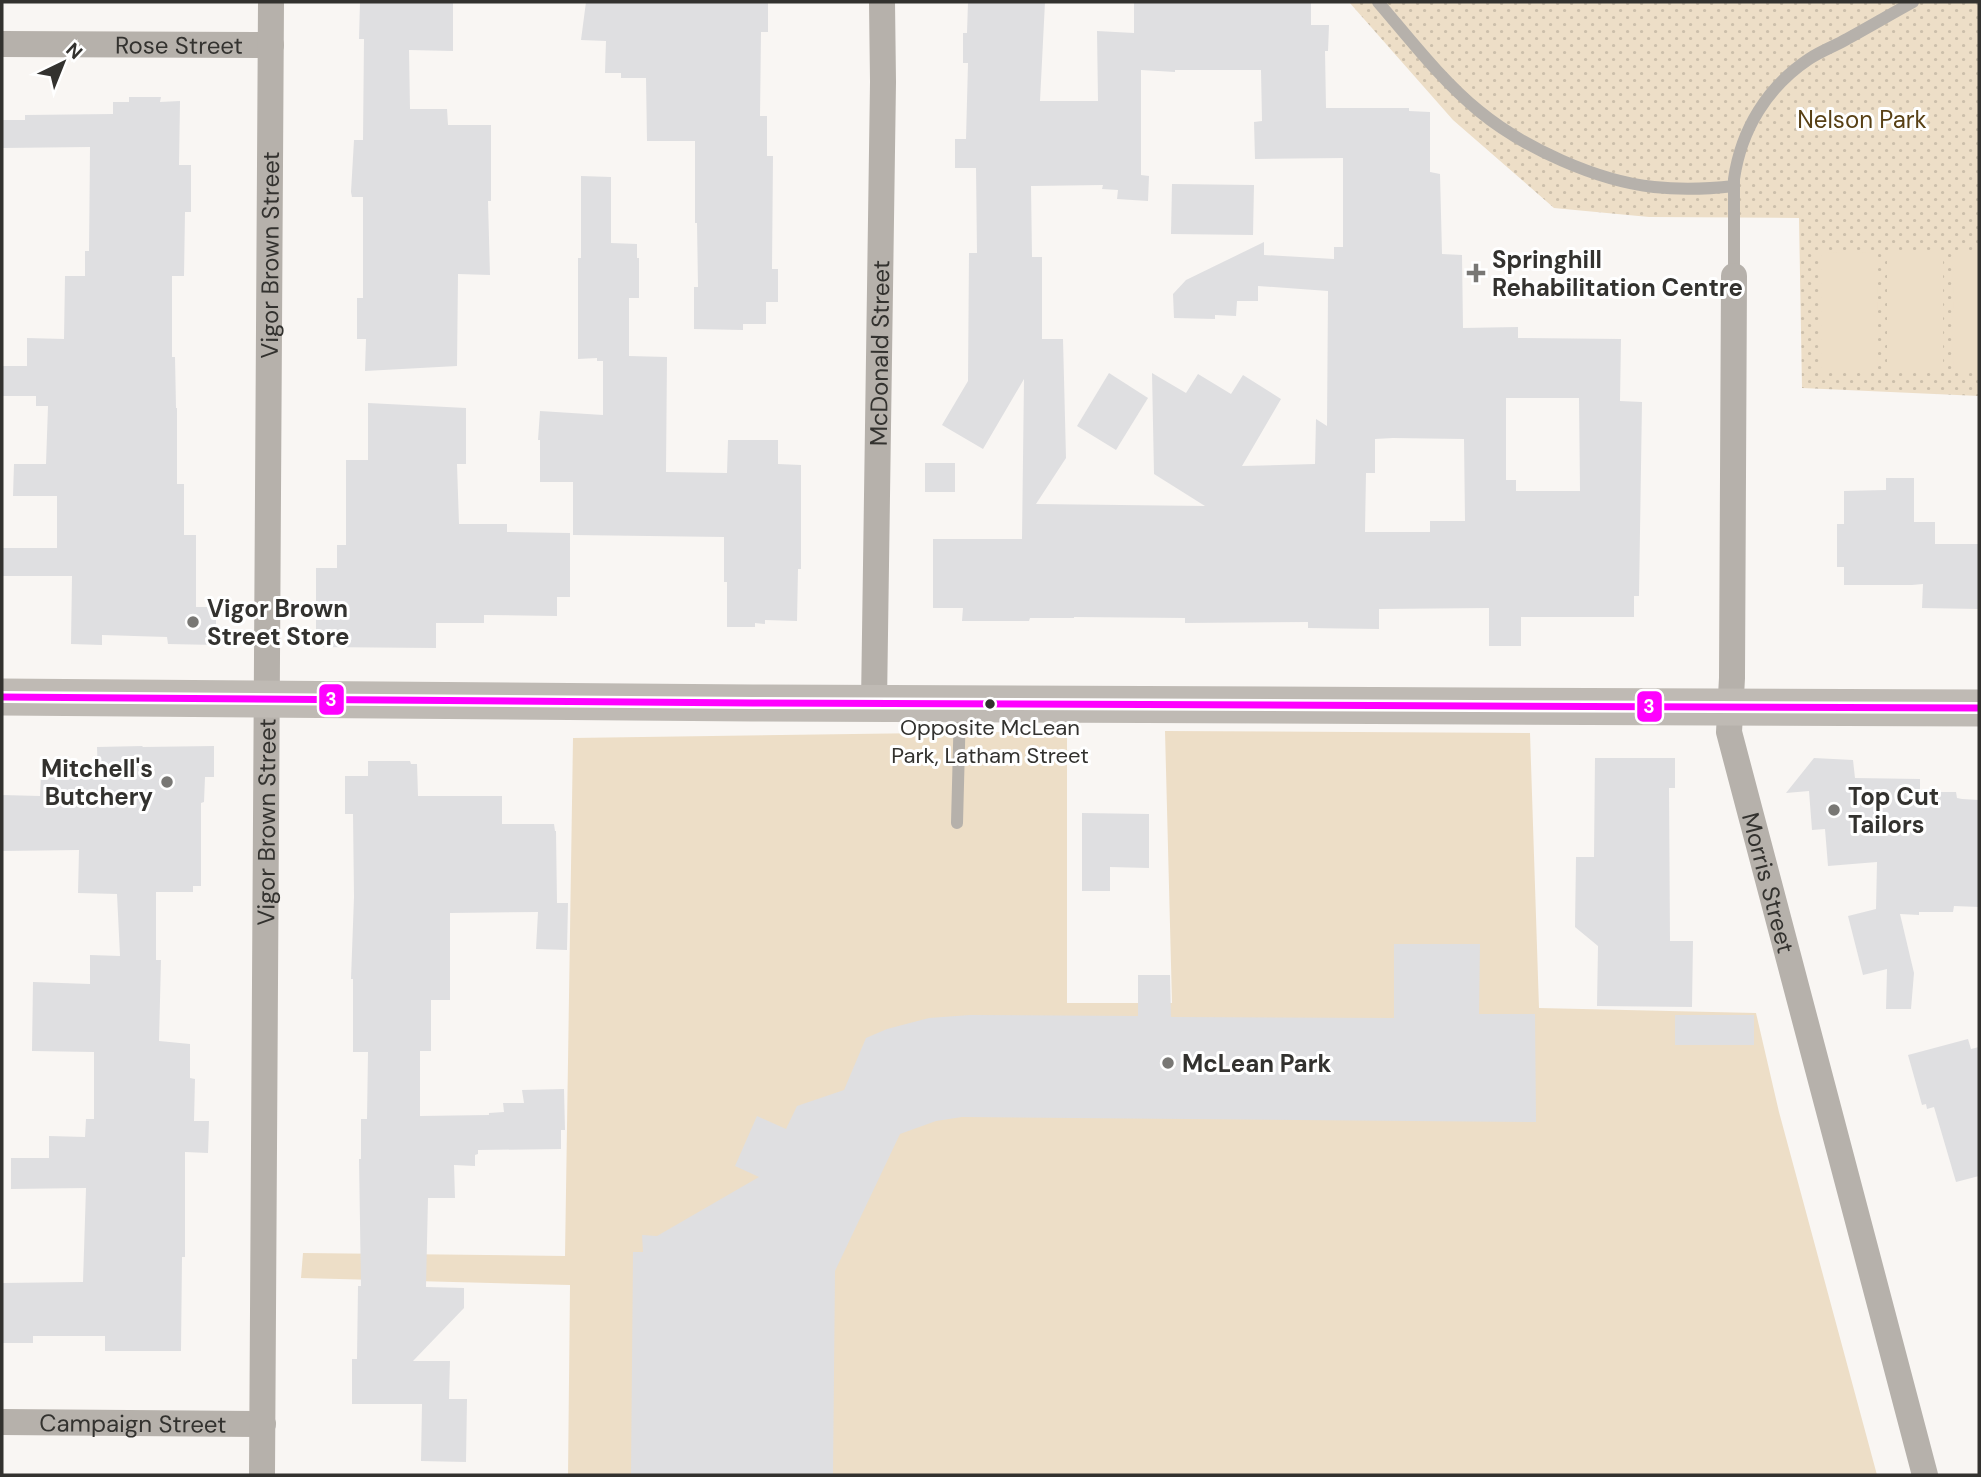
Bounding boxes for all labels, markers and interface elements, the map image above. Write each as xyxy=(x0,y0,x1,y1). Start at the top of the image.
north arrow xyxy=(28,28,98,98)
street label: Rose Street xyxy=(115,29,243,60)
text: N xyxy=(61,37,88,65)
park label: Nelson Park xyxy=(1797,104,1927,135)
street label: Vigor Brown Street xyxy=(253,151,286,359)
place label: Springhill Rehabilitation Centre xyxy=(1492,244,1743,303)
street label: McDonald Street xyxy=(862,260,896,446)
marker: Springhill Rehabilitation Centre xyxy=(1466,263,1486,283)
place label: Vigor Brown Street Store xyxy=(207,593,350,652)
marker: Vigor Brown Street Store xyxy=(185,614,201,630)
line badge: 3 xyxy=(318,683,345,716)
text: 3 xyxy=(325,687,337,712)
line badge: 3 xyxy=(1636,690,1663,723)
text: 3 xyxy=(1643,694,1655,719)
marker: Opposite McLean Park, Latham Street xyxy=(983,697,997,711)
place label: Opposite McLean Park, Latham Street xyxy=(891,713,1089,770)
street label: Vigor Brown Street xyxy=(250,718,282,926)
place label: Mitchell's Butchery xyxy=(41,753,154,812)
marker: Mitchell's Butchery xyxy=(159,774,175,790)
place label: Top Cut Tailors xyxy=(1848,781,1939,840)
marker: Top Cut Tailors xyxy=(1826,802,1842,818)
street label: Morris Street xyxy=(1735,809,1802,957)
place label: McLean Park xyxy=(1182,1048,1331,1079)
marker: McLean Park xyxy=(1160,1055,1176,1071)
street label: Campaign Street xyxy=(39,1407,227,1439)

